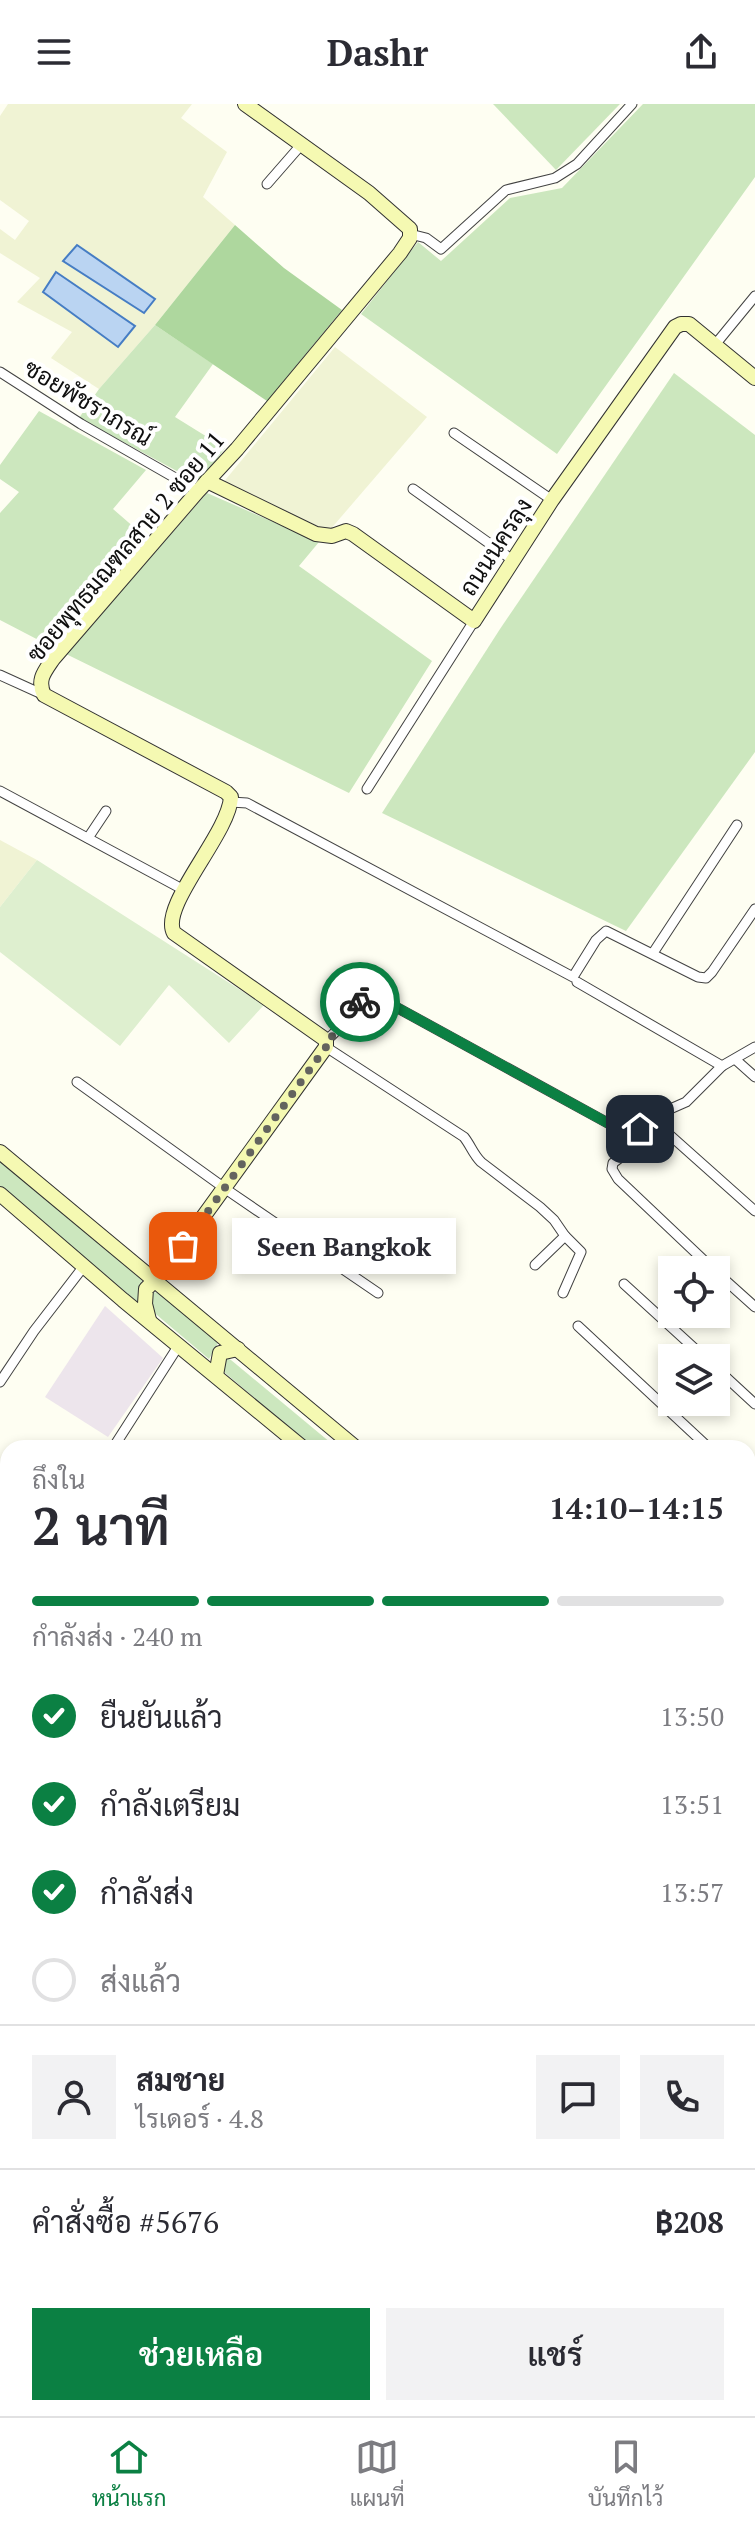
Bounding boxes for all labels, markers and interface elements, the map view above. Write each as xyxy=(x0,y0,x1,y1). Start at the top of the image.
text: Dashr xyxy=(327,29,428,76)
icon: menu xyxy=(32,30,76,74)
icon: share xyxy=(679,30,723,74)
street label: ซอยพัชราภรณ์ xyxy=(19,351,158,453)
street label: ซอยพุทธมณฑลสาย 2 ซอย 11 xyxy=(19,424,232,669)
street label: ถนนนครลุง xyxy=(452,491,540,602)
courier xyxy=(320,962,400,1042)
icon: bike xyxy=(338,980,382,1024)
pin xyxy=(606,1095,674,1163)
icon: home xyxy=(618,1107,662,1151)
pin xyxy=(149,1212,217,1280)
callout: Seen Bangkok xyxy=(231,1218,455,1274)
icon: bag xyxy=(161,1224,205,1268)
text: Seen Bangkok xyxy=(257,1229,431,1263)
map controls xyxy=(658,1256,730,1416)
button: locate xyxy=(658,1256,730,1328)
button: layers xyxy=(658,1344,730,1416)
text: ถึงใน xyxy=(32,1462,85,1496)
text: 14:10–14:15 xyxy=(549,1488,724,1528)
text: 2 นาที xyxy=(32,1491,170,1560)
text: กำลังส่ง · 240 m xyxy=(32,1619,203,1653)
icon: check xyxy=(32,1694,76,1738)
text: ยืนยันแล้ว xyxy=(100,1697,223,1737)
text: 13:50 xyxy=(660,1699,724,1733)
icon: check xyxy=(32,1782,76,1826)
text: กำลังเตรียม xyxy=(100,1785,240,1825)
text: 13:51 xyxy=(660,1787,724,1821)
icon: check xyxy=(32,1870,76,1914)
text: กำลังส่ง xyxy=(100,1873,194,1913)
text: 13:57 xyxy=(660,1875,724,1909)
text: ส่งแล้ว xyxy=(100,1961,181,2001)
button: person xyxy=(32,2055,116,2139)
button: chat xyxy=(536,2055,620,2139)
button: phone xyxy=(640,2055,724,2139)
text: สมชาย xyxy=(136,2060,225,2100)
text: ไรเดอร์ · 4.8 xyxy=(136,2101,264,2135)
text: คำสั่งซื้อ #5676 xyxy=(32,2202,219,2242)
text: ฿208 xyxy=(655,2202,724,2242)
button: ช่วยเหลือ xyxy=(32,2308,370,2400)
button: แชร์ xyxy=(386,2308,724,2400)
tab: หน้าแรก xyxy=(92,2435,166,2512)
tab: แผนที่ xyxy=(350,2435,405,2512)
tab: บันทึกไว้ xyxy=(588,2435,663,2512)

